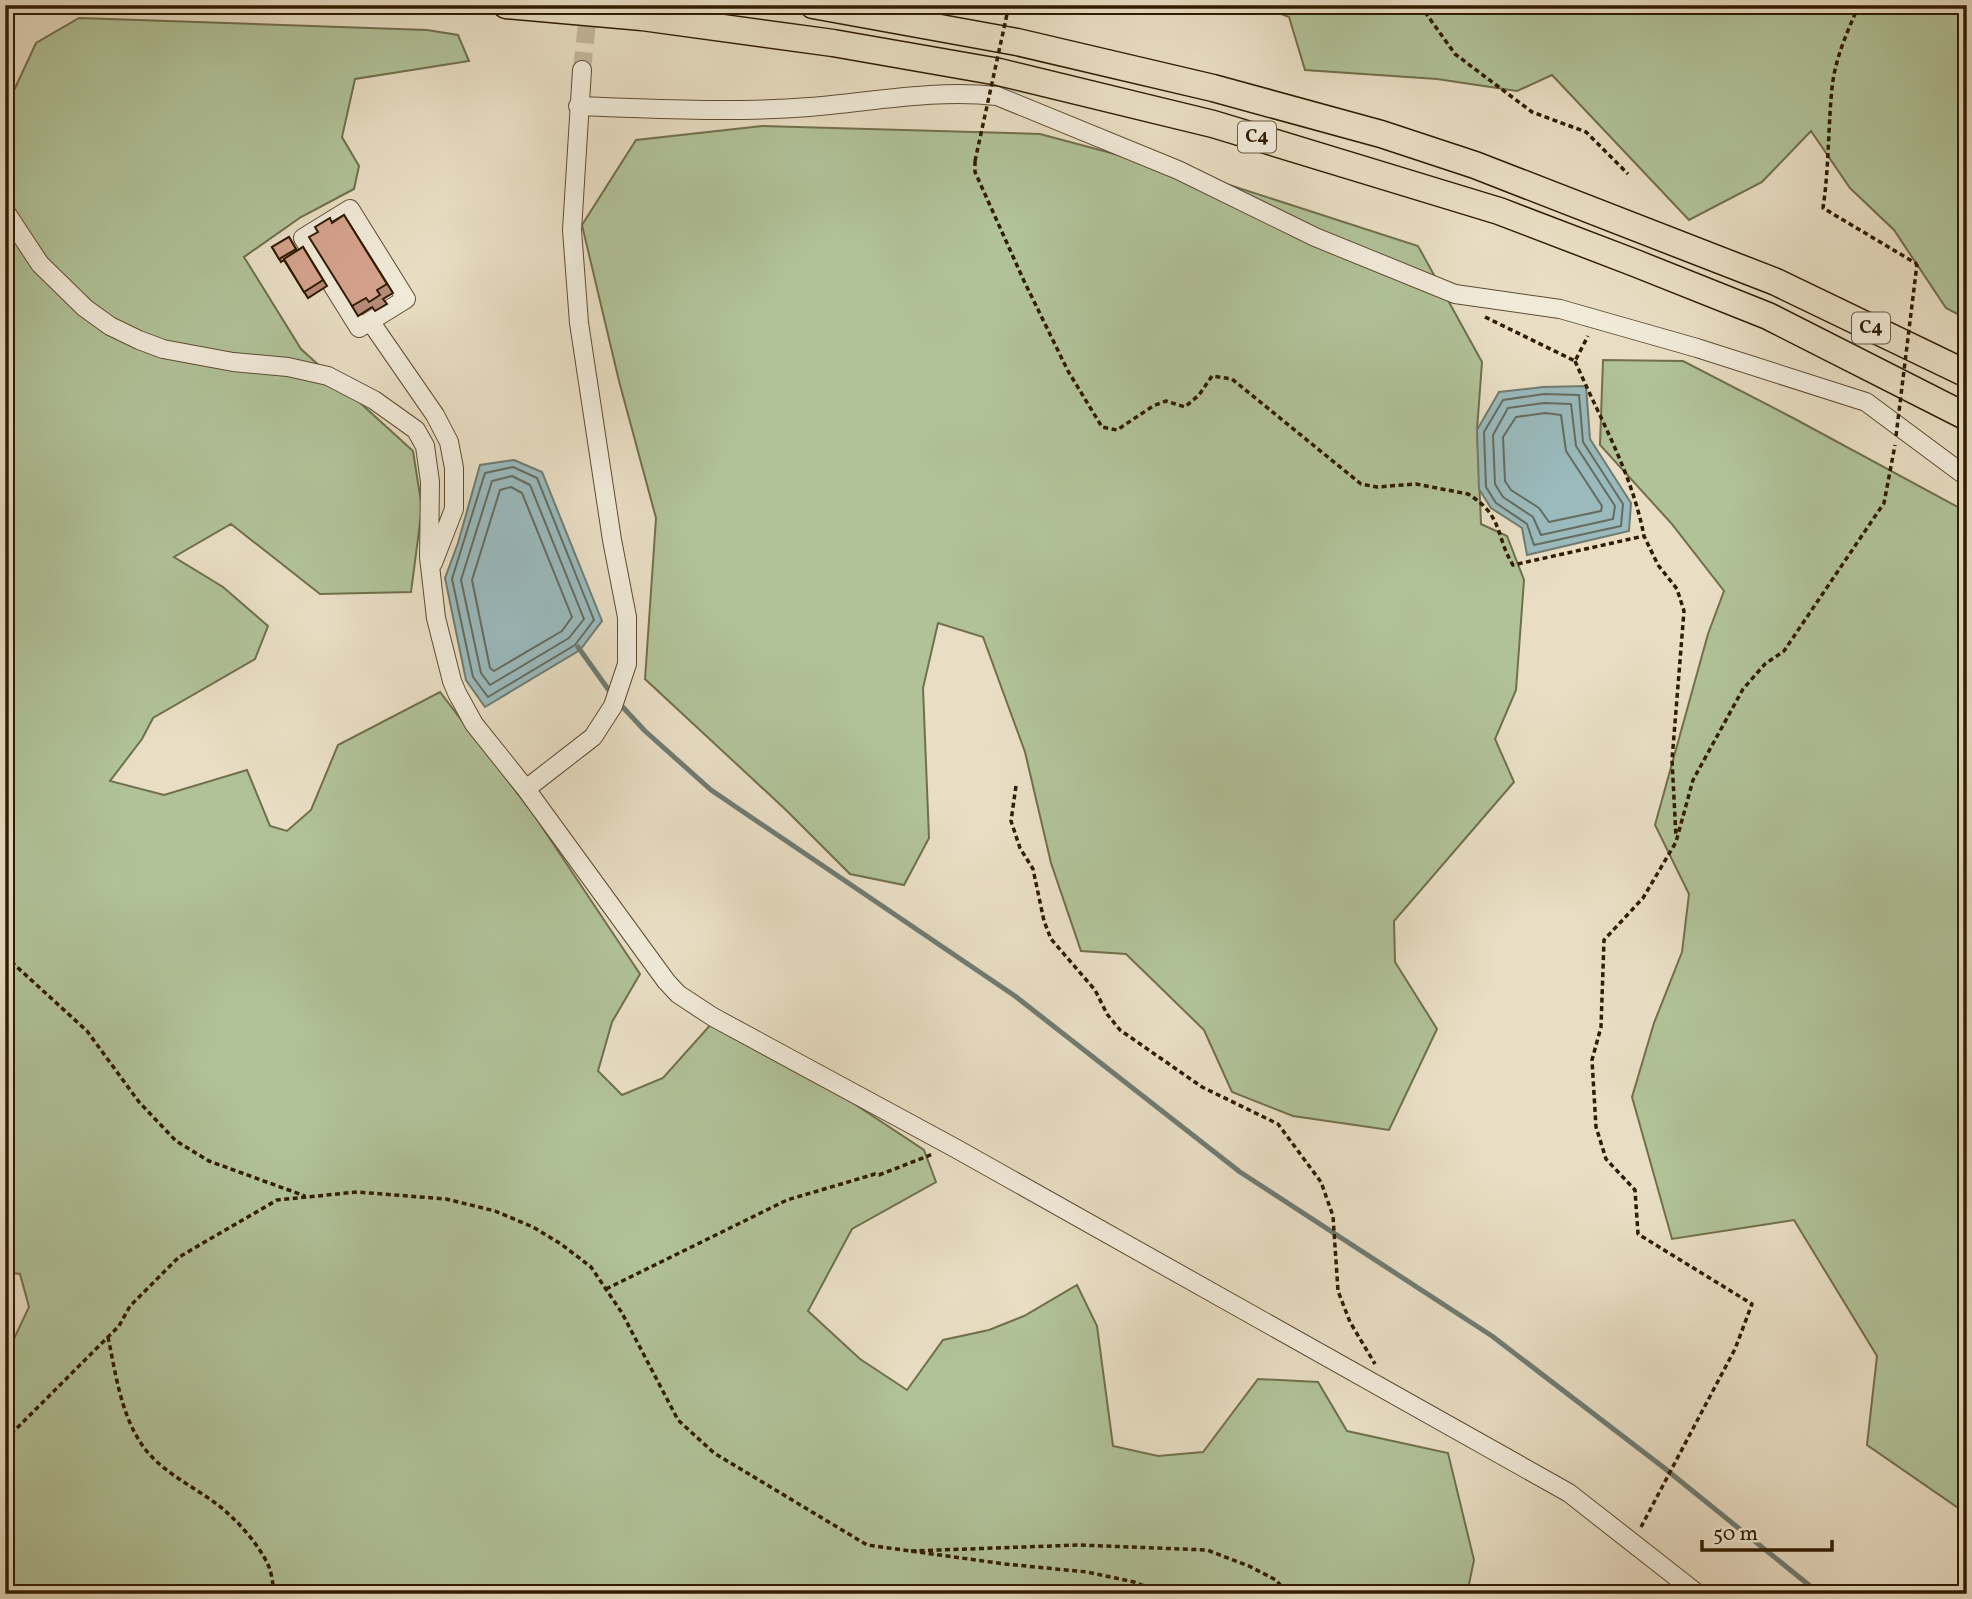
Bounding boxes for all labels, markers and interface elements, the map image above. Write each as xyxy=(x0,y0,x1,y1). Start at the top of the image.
road number: C4 xyxy=(1238,122,1276,153)
road number: C4 xyxy=(1852,312,1890,344)
scale bar xyxy=(1702,1508,1832,1552)
text: 50 m xyxy=(1713,1520,1758,1549)

